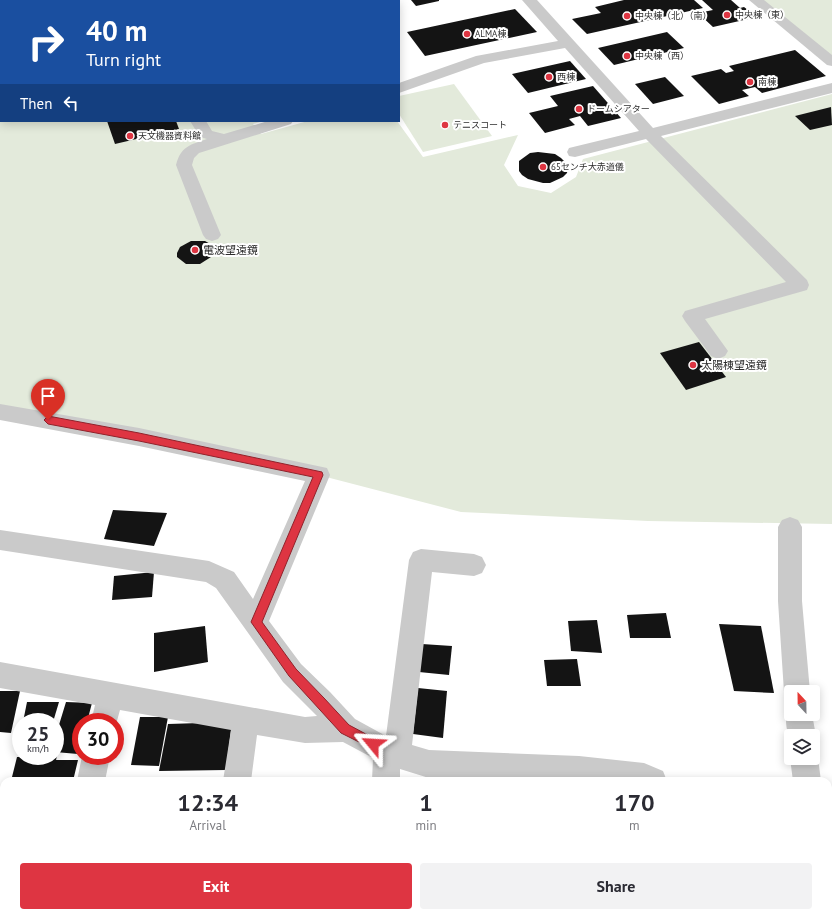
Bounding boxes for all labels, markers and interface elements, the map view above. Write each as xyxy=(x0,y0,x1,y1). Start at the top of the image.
place label: 中央棟（東） xyxy=(735,9,789,20)
place label: 中央棟（北）（南） xyxy=(635,10,712,21)
marker: 中央棟（東） xyxy=(722,10,732,20)
marker: 中央棟（北）（南） xyxy=(622,11,632,21)
text: 40 m xyxy=(86,12,147,49)
icon: right xyxy=(20,16,72,68)
place label: ALMA棟 xyxy=(475,28,507,39)
marker: ALMA棟 xyxy=(462,29,472,39)
text: Turn right xyxy=(86,48,161,71)
place label: 中央棟（西） xyxy=(635,50,689,61)
marker: 中央棟（西） xyxy=(622,51,632,61)
place label: 西棟 xyxy=(557,71,576,82)
marker: 西棟 xyxy=(544,72,554,82)
place label: 南棟 xyxy=(758,76,777,87)
marker: 南棟 xyxy=(745,77,755,87)
icon: left xyxy=(60,92,82,114)
text: Then xyxy=(20,94,52,113)
place label: ドームシアター xyxy=(587,103,650,114)
marker: ドームシアター xyxy=(574,104,584,114)
place label: テニスコート xyxy=(453,119,507,130)
marker: テニスコート xyxy=(440,120,450,130)
place label: 天文機器資料館 xyxy=(138,130,201,141)
marker: 天文機器資料館 xyxy=(125,131,135,141)
place label: 65センチ大赤道儀 xyxy=(551,161,624,172)
marker: 65センチ大赤道儀 xyxy=(538,162,548,172)
place label: 電波望遠鏡 xyxy=(203,243,258,257)
marker: 電波望遠鏡 xyxy=(190,245,200,255)
place label: 太陽棟望遠鏡 xyxy=(701,358,767,372)
marker: 太陽棟望遠鏡 xyxy=(688,360,698,370)
pin xyxy=(31,379,65,420)
icon: arrive xyxy=(37,385,59,407)
north arrow xyxy=(784,685,820,721)
map controls xyxy=(784,685,820,765)
speed limit sign: 30 xyxy=(72,713,124,765)
text: 25 xyxy=(27,721,49,747)
position arrow xyxy=(352,723,394,765)
button: layers xyxy=(784,729,820,765)
text: km/h xyxy=(27,742,49,755)
text: 12:34 xyxy=(177,787,238,818)
text: 1 xyxy=(419,787,433,818)
text: 170 xyxy=(614,787,655,818)
text: Arrival xyxy=(190,817,226,834)
text: min xyxy=(415,817,437,834)
text: m xyxy=(629,817,640,834)
button: Exit xyxy=(20,863,412,909)
button: Share xyxy=(420,863,812,909)

